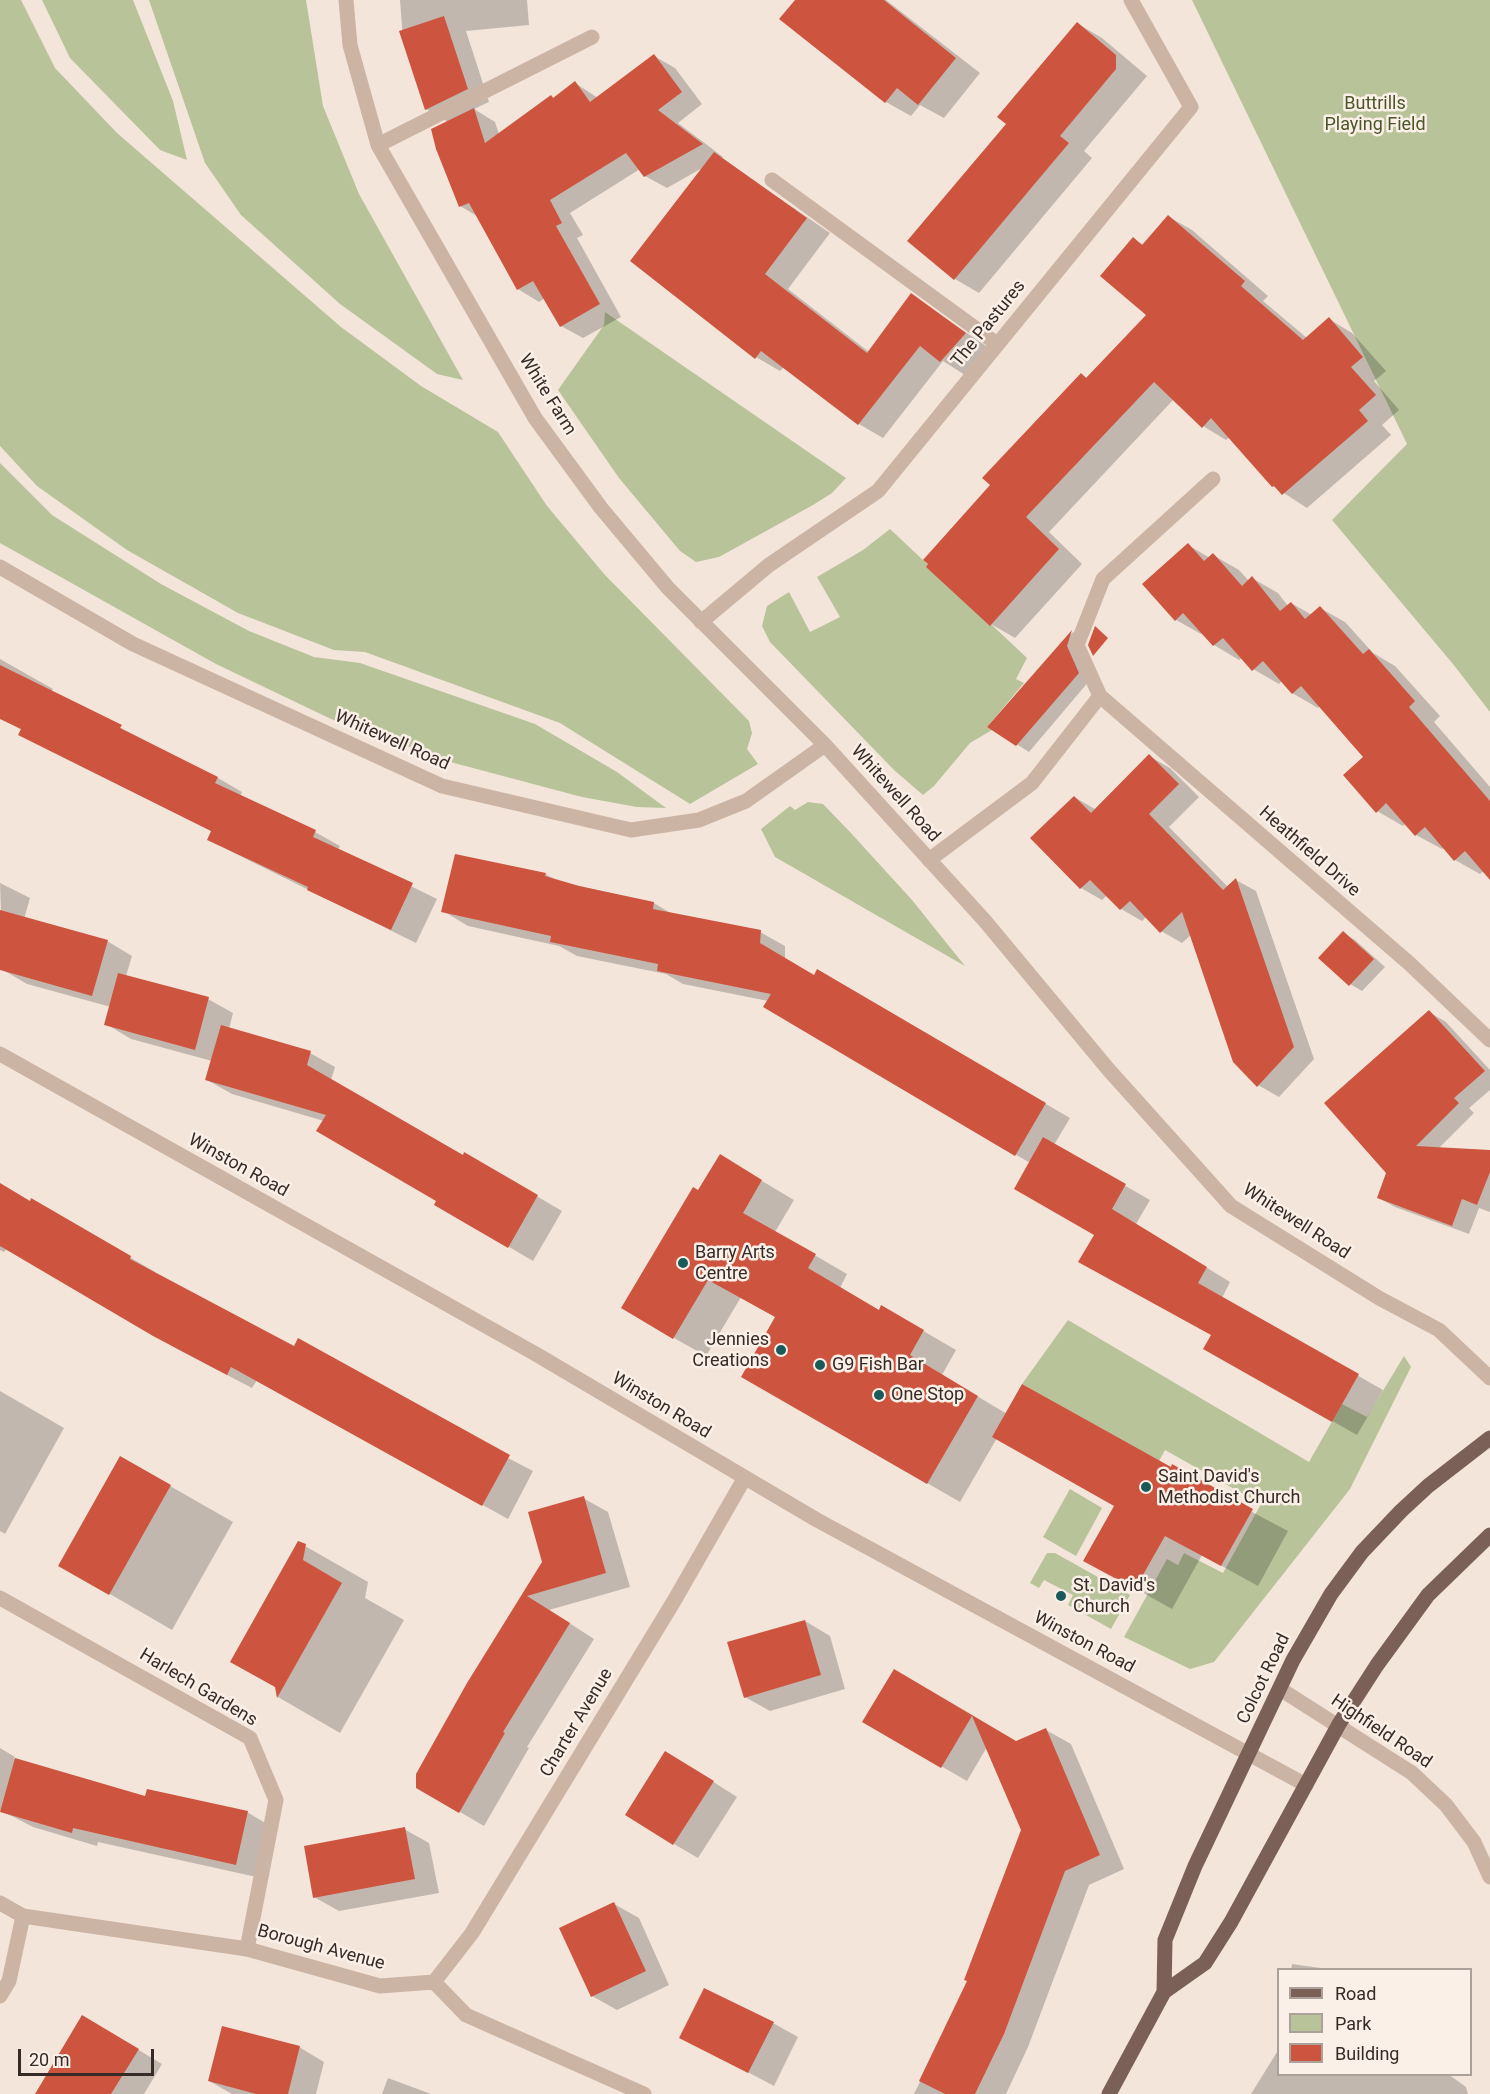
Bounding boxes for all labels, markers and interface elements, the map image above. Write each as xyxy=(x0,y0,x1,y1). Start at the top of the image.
park label: Buttrills Playing Field xyxy=(1324,93,1426,136)
street label: The Pastures xyxy=(947,276,1031,372)
street label: White Farm xyxy=(514,350,580,440)
street label: Whitewell Road xyxy=(331,706,453,776)
street label: Whitewell Road xyxy=(846,741,944,847)
street label: Heathfield Drive xyxy=(1254,802,1364,902)
street label: Winston Road xyxy=(184,1130,292,1202)
street label: Whitewell Road xyxy=(1238,1179,1354,1265)
place label: Barry Arts Centre xyxy=(695,1242,775,1284)
marker: Barry Arts Centre xyxy=(676,1256,690,1270)
place label: Jennies Creations xyxy=(692,1329,769,1372)
marker: Jennies Creations xyxy=(774,1343,788,1357)
place label: G9 Fish Bar xyxy=(832,1354,924,1376)
marker: G9 Fish Bar xyxy=(813,1358,827,1372)
street label: Winston Road xyxy=(608,1368,714,1444)
place label: One Stop xyxy=(891,1384,964,1406)
marker: One Stop xyxy=(872,1388,886,1402)
place label: Saint David's Methodist Church xyxy=(1158,1466,1300,1508)
marker: Saint David's Methodist Church xyxy=(1139,1480,1153,1494)
place label: St. David's Church xyxy=(1073,1575,1155,1618)
marker: St. David's Church xyxy=(1054,1589,1068,1603)
street label: Winston Road xyxy=(1030,1607,1138,1679)
street label: Colcot Road xyxy=(1233,1630,1295,1728)
street label: Harlech Gardens xyxy=(135,1644,261,1732)
street label: Charter Avenue xyxy=(536,1665,618,1781)
street label: Highfield Road xyxy=(1326,1690,1436,1774)
street label: Borough Avenue xyxy=(255,1921,387,1975)
legend xyxy=(1277,1968,1472,2076)
text: Road xyxy=(1335,1983,1376,2004)
text: Park xyxy=(1335,2013,1371,2034)
scale bar xyxy=(21,2037,158,2075)
text: Building xyxy=(1335,2043,1399,2064)
text: 20 m xyxy=(29,2049,69,2070)

